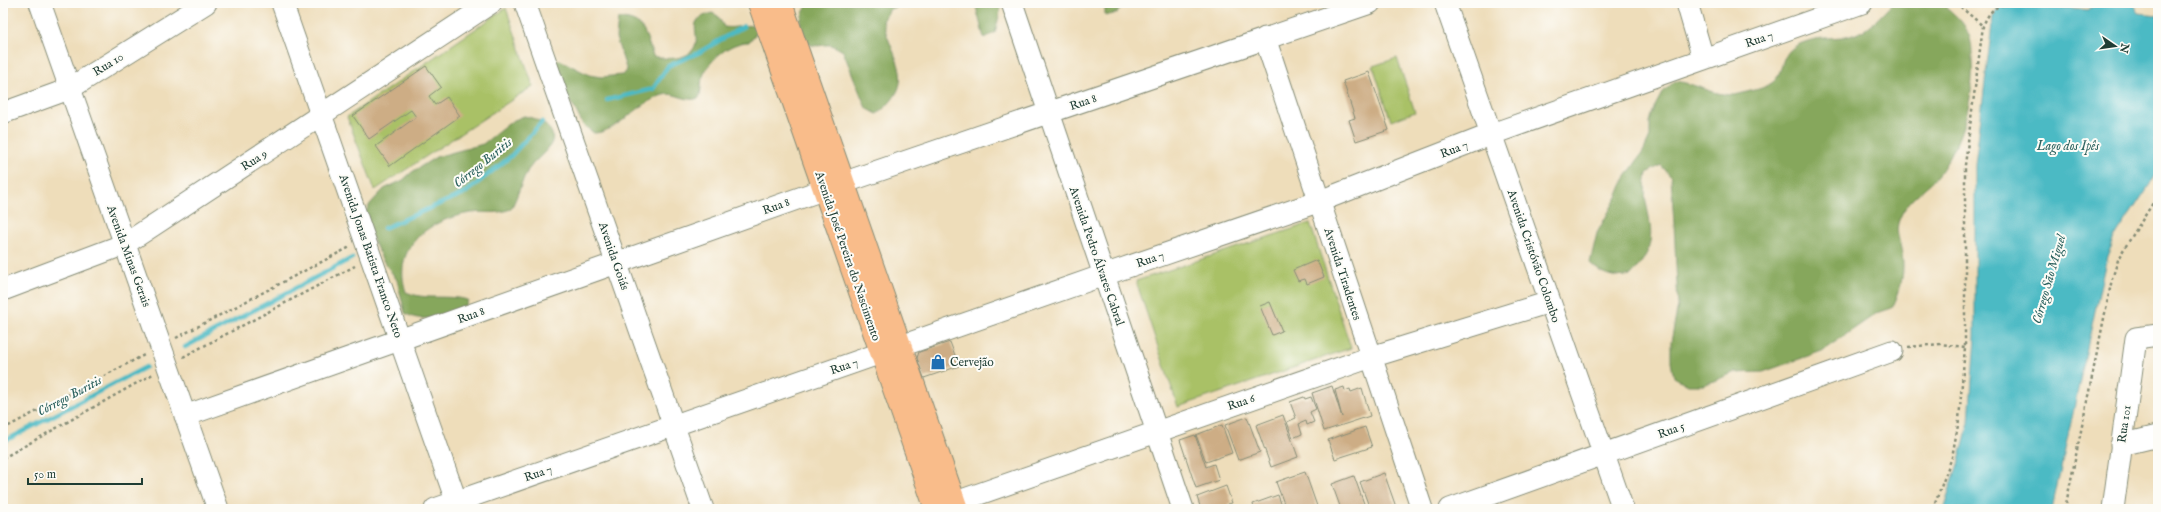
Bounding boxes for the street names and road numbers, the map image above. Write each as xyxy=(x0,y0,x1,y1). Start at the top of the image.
street label: Rua 7 xyxy=(1743,28,1775,51)
street label: Rua 10 xyxy=(90,49,126,80)
street label: Rua 8 xyxy=(1068,91,1099,114)
street label: Rua 7 xyxy=(1438,137,1470,162)
street label: Rua 9 xyxy=(238,146,270,174)
street label: Avenida José Pereira do Nascimento xyxy=(810,168,884,344)
street label: Avenida Jonas Batista Franco Neto xyxy=(334,171,406,341)
street label: Avenida Pedro Álvares Cabral xyxy=(1065,183,1129,328)
street label: Avenida Cristóvão Colombo xyxy=(1503,187,1564,325)
street label: Rua 8 xyxy=(761,195,792,218)
street label: Avenida Minas Gerais xyxy=(103,202,154,309)
street label: Avenida Goiás xyxy=(595,219,632,292)
street label: Avenida Tiradentes xyxy=(1320,225,1364,322)
street label: Rua 7 xyxy=(1134,248,1166,271)
street label: Rua 8 xyxy=(456,304,487,327)
street label: Rua 7 xyxy=(828,355,860,378)
street label: Rua 6 xyxy=(1225,390,1258,414)
street label: Rua 101 xyxy=(2114,404,2135,444)
street label: Rua 5 xyxy=(1656,419,1687,442)
street label: Rua 7 xyxy=(522,462,554,485)

